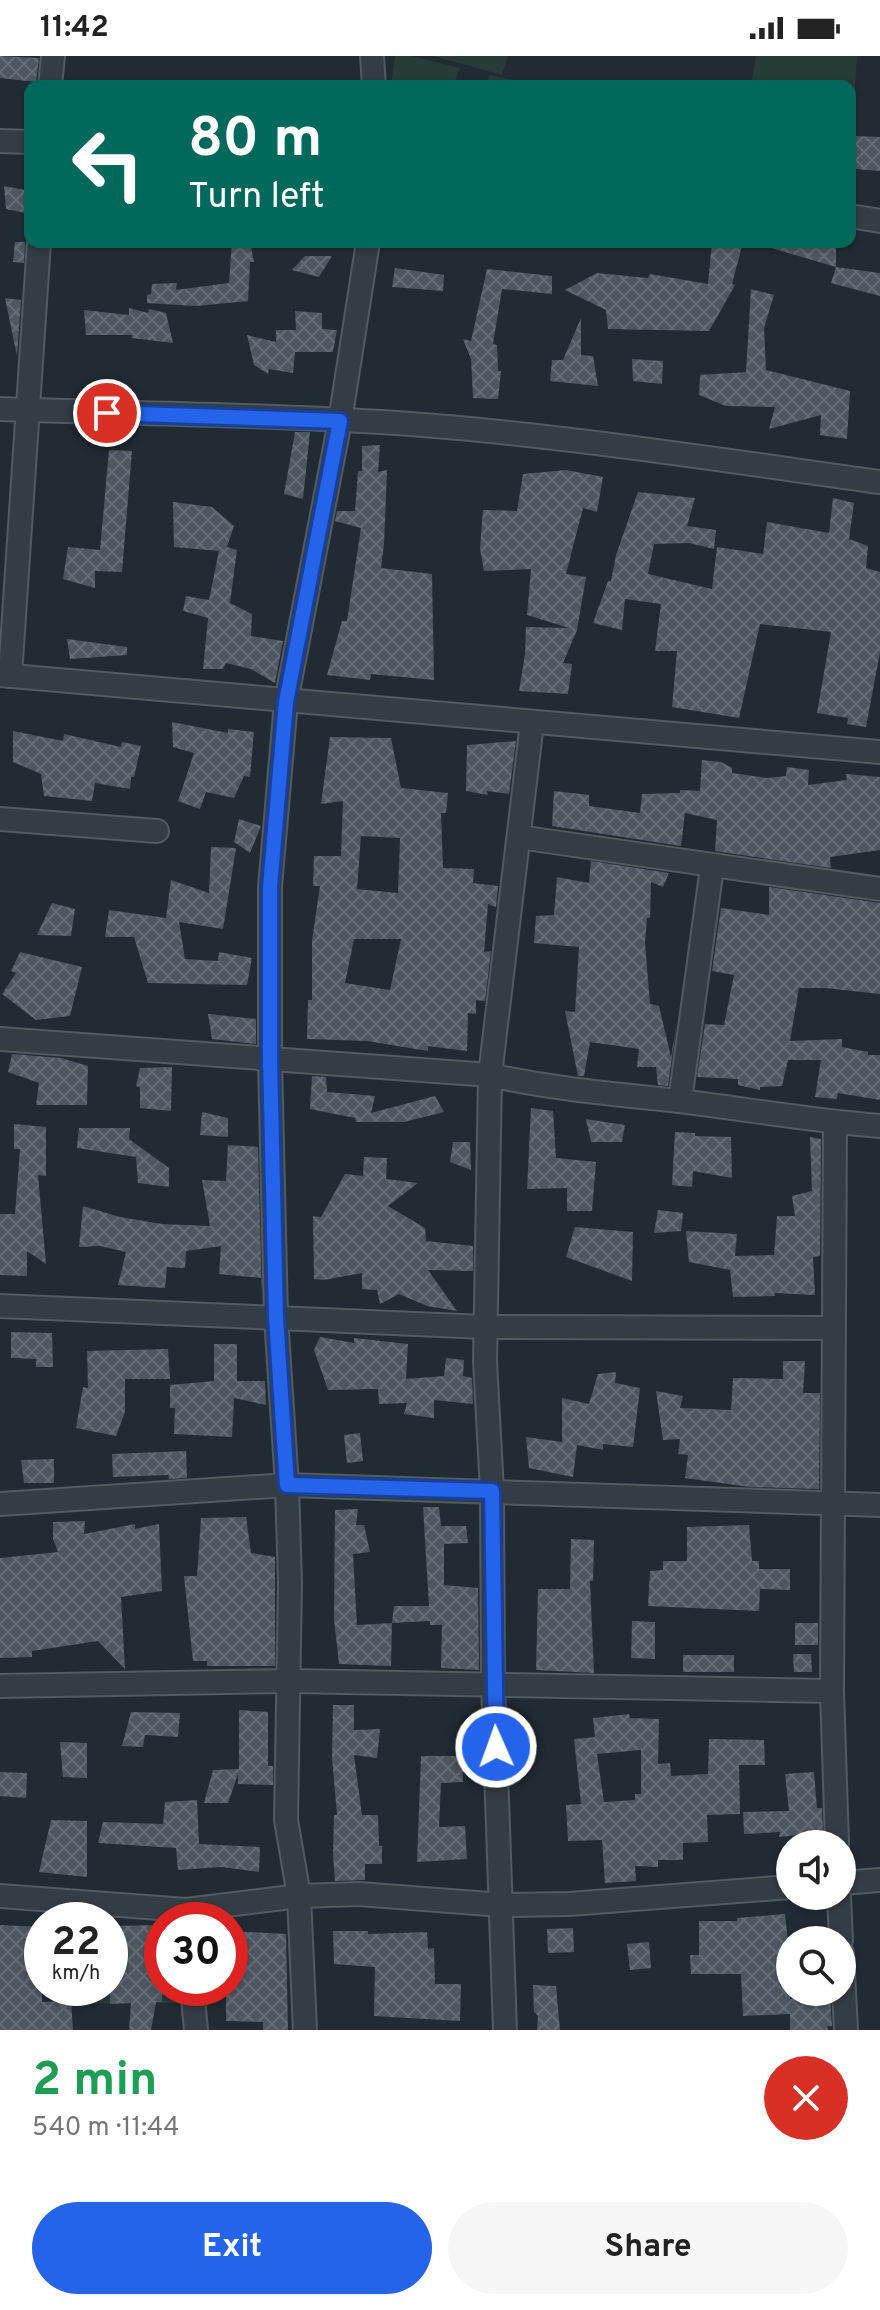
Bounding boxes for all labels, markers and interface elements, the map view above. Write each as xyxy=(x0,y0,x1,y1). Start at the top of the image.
text: 11:42 xyxy=(40,10,109,47)
text: 80 m xyxy=(188,106,322,176)
icon: left xyxy=(56,112,160,216)
text: Turn left xyxy=(188,175,325,221)
pin xyxy=(73,379,141,447)
icon: arrive xyxy=(85,391,129,435)
position arrow xyxy=(454,1705,538,1789)
map controls xyxy=(776,1830,856,2006)
button: sound xyxy=(776,1830,856,1910)
speed limit sign: 30 xyxy=(144,1902,248,2006)
text: 22 xyxy=(52,1919,100,1969)
button: search xyxy=(776,1926,856,2006)
text: km/h xyxy=(52,1961,100,1987)
text: 2 min xyxy=(32,2052,157,2112)
button: close xyxy=(764,2056,848,2140)
text: 540 m · 11:44 xyxy=(32,2112,179,2145)
button: Exit xyxy=(32,2202,432,2294)
button: Share xyxy=(448,2202,848,2294)

